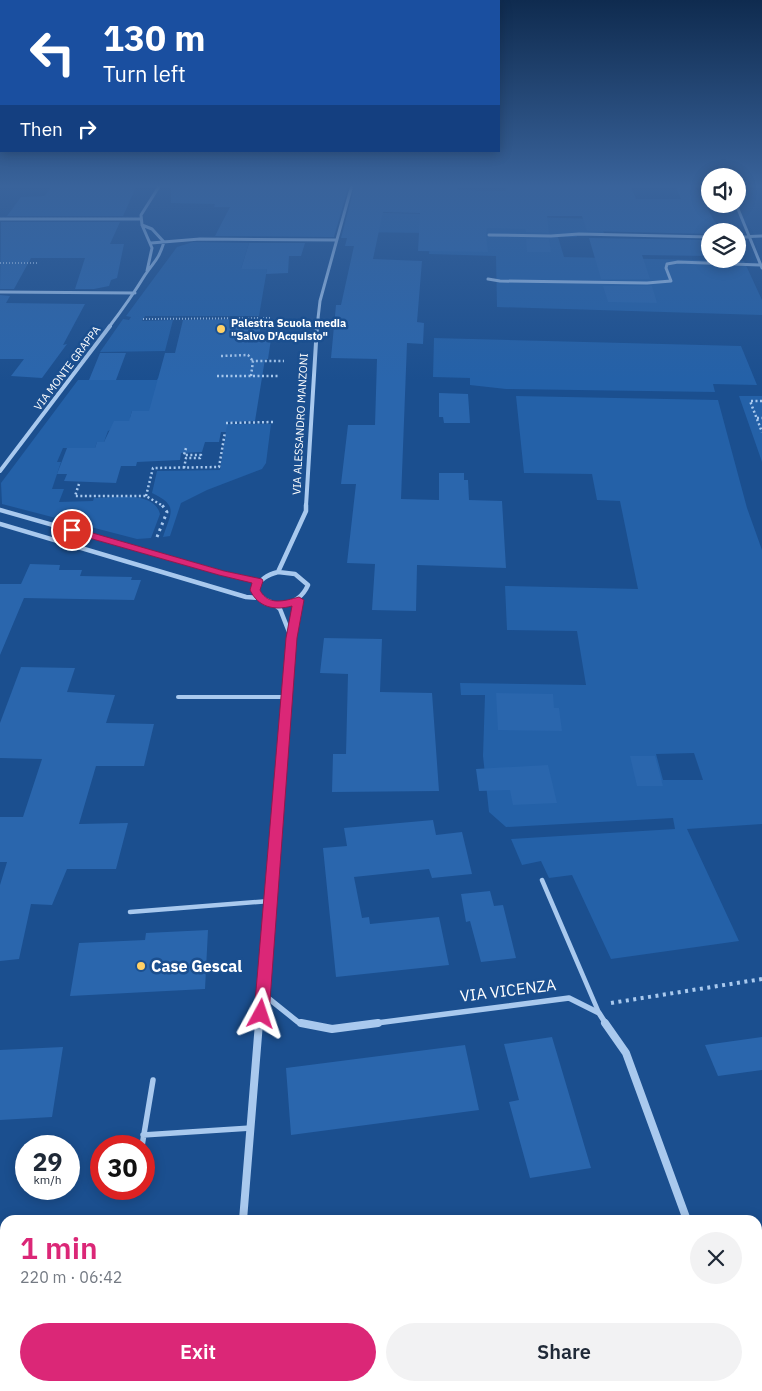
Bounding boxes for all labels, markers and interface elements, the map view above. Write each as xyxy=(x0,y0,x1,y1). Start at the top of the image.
text: 130 m xyxy=(103,15,206,61)
icon: left xyxy=(20,20,85,85)
text: Turn left xyxy=(103,59,186,88)
icon: right xyxy=(73,115,101,143)
text: Then xyxy=(20,117,63,141)
map controls xyxy=(701,168,746,268)
button: sound xyxy=(701,168,746,213)
button: layers xyxy=(701,223,746,268)
place label: Palestra Scuola media "Salvo D'Acquisto" xyxy=(231,316,346,343)
street label: VIA MONTE GRAPPA xyxy=(31,323,103,413)
marker: Palestra Scuola media "Salvo D'Acquisto" xyxy=(215,323,227,335)
street label: VIA ALESSANDRO MANZONI xyxy=(289,353,311,495)
pin xyxy=(51,509,93,551)
icon: arrive xyxy=(58,516,86,544)
place label: Case Gescal xyxy=(151,956,242,976)
marker: Case Gescal xyxy=(135,960,147,972)
street label: VIA VICENZA xyxy=(459,974,557,1006)
position arrow xyxy=(234,987,286,1039)
speed limit sign: 30 xyxy=(90,1135,155,1200)
text: 29 xyxy=(32,1145,63,1178)
text: km/h xyxy=(33,1172,62,1187)
text: 1 min xyxy=(20,1228,98,1267)
button: close xyxy=(690,1232,742,1284)
text: 220 m · 06:42 xyxy=(20,1267,122,1287)
button: Exit xyxy=(20,1323,376,1381)
button: Share xyxy=(386,1323,742,1381)

